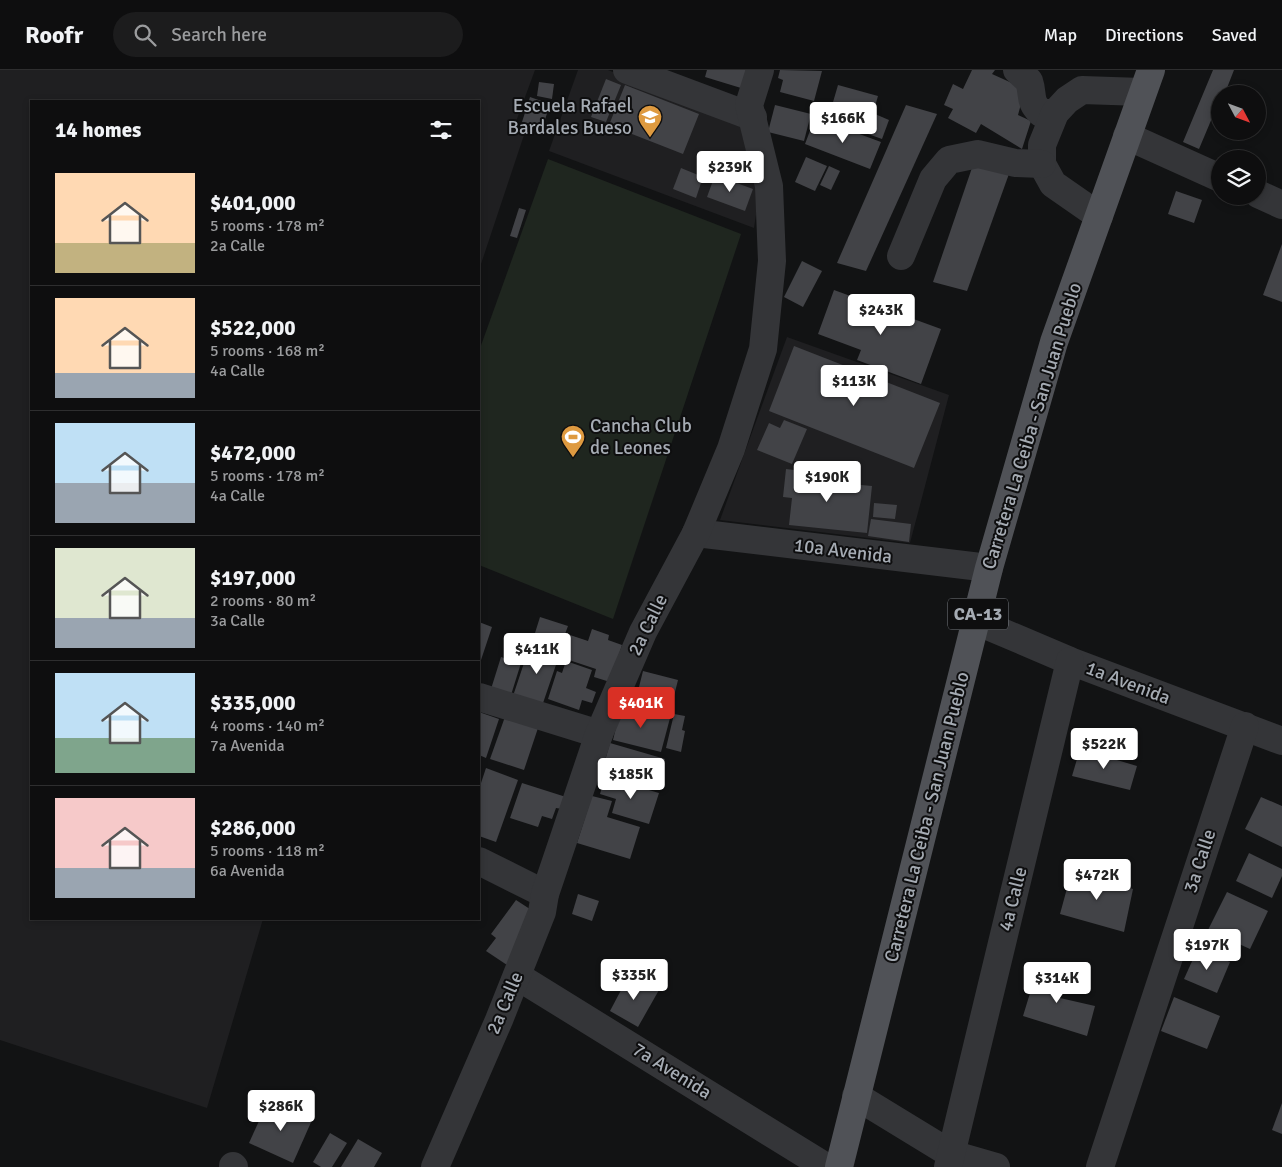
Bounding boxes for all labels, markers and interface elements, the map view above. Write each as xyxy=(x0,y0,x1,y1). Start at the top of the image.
search box xyxy=(113,12,463,57)
text: Roofr xyxy=(25,20,83,50)
icon: search xyxy=(131,21,159,49)
text: Search here xyxy=(171,23,267,47)
text: Map xyxy=(1044,24,1077,46)
text: Directions xyxy=(1105,24,1184,46)
text: Saved xyxy=(1212,24,1257,46)
north arrow xyxy=(1211,85,1266,140)
map controls xyxy=(1211,85,1266,205)
place label: Escuela Rafael Bardales Bueso xyxy=(507,94,632,140)
pin: $166K xyxy=(808,102,878,144)
school or university icon: Escuela Rafael Bardales Bueso xyxy=(637,104,663,138)
text: $166K xyxy=(821,108,865,128)
icon: filters xyxy=(427,116,455,144)
text: 14 homes xyxy=(55,117,141,143)
pin: $239K xyxy=(695,150,765,193)
button: layers xyxy=(1211,150,1266,205)
text: $239K xyxy=(708,157,752,177)
text: $401,000 xyxy=(210,190,296,216)
icon: home xyxy=(95,193,155,253)
text: 5 rooms · 178 m² xyxy=(210,216,325,236)
text: 2a Calle xyxy=(210,236,265,256)
street label: Carretera La Ceiba - San Juan Pueblo xyxy=(977,280,1087,572)
pin: $243K xyxy=(846,294,916,336)
text: $243K xyxy=(859,300,903,320)
text: $522,000 xyxy=(210,315,296,341)
icon: home xyxy=(95,318,155,378)
text: 5 rooms · 168 m² xyxy=(210,341,325,361)
text: 4a Calle xyxy=(210,361,265,381)
pin: $113K xyxy=(819,364,889,407)
text: $113K xyxy=(832,371,876,391)
place label: Cancha Club de Leones xyxy=(590,414,692,460)
sports icon: Cancha Club de Leones xyxy=(560,424,586,458)
text: $472,000 xyxy=(210,440,296,466)
icon: home xyxy=(95,443,155,503)
pin: $190K xyxy=(792,460,862,503)
text: 5 rooms · 178 m² xyxy=(210,466,325,486)
text: $190K xyxy=(805,467,849,487)
text: 4a Calle xyxy=(210,486,265,506)
street label: 10a Avenida xyxy=(793,533,893,569)
text: $197,000 xyxy=(210,565,296,591)
icon: home xyxy=(95,568,155,628)
street label: 2a Calle xyxy=(623,590,673,660)
text: 2 rooms · 80 m² xyxy=(210,591,316,611)
road number: CA-13 xyxy=(948,598,1008,630)
text: 3a Calle xyxy=(210,611,265,631)
pin: $411K xyxy=(502,632,572,675)
text: $411K xyxy=(515,639,559,659)
street label: 1a Avenida xyxy=(1082,656,1174,710)
street label: Carretera La Ceiba - San Juan Pueblo xyxy=(879,669,975,965)
pin: $401K xyxy=(606,686,676,729)
text: $335,000 xyxy=(210,690,296,716)
icon: home xyxy=(95,693,155,753)
text: $401K xyxy=(619,693,663,713)
text: 4 rooms · 140 m² xyxy=(210,716,325,736)
pin: $522K xyxy=(1069,728,1139,770)
text: $522K xyxy=(1082,734,1126,754)
text: 7a Avenida xyxy=(210,736,285,756)
pin: $185K xyxy=(596,758,666,800)
text: $185K xyxy=(609,764,653,784)
text: $286,000 xyxy=(210,815,296,841)
icon: home xyxy=(95,818,155,878)
street label: 3a Calle xyxy=(1178,826,1222,896)
text: 5 rooms · 118 m² xyxy=(210,841,325,861)
pin: $472K xyxy=(1062,858,1132,901)
text: 6a Avenida xyxy=(210,861,285,881)
street label: 4a Calle xyxy=(993,864,1033,934)
text: $472K xyxy=(1075,865,1119,885)
pin: $197K xyxy=(1172,928,1242,971)
text: $197K xyxy=(1185,935,1229,955)
pin: $335K xyxy=(599,958,669,1001)
pin: $314K xyxy=(1022,962,1092,1004)
text: $335K xyxy=(612,965,656,985)
street label: 2a Calle xyxy=(481,968,529,1038)
text: $314K xyxy=(1035,968,1079,988)
street label: 7a Avenida xyxy=(628,1037,716,1105)
pin: $286K xyxy=(246,1090,316,1132)
text: $286K xyxy=(259,1096,303,1116)

